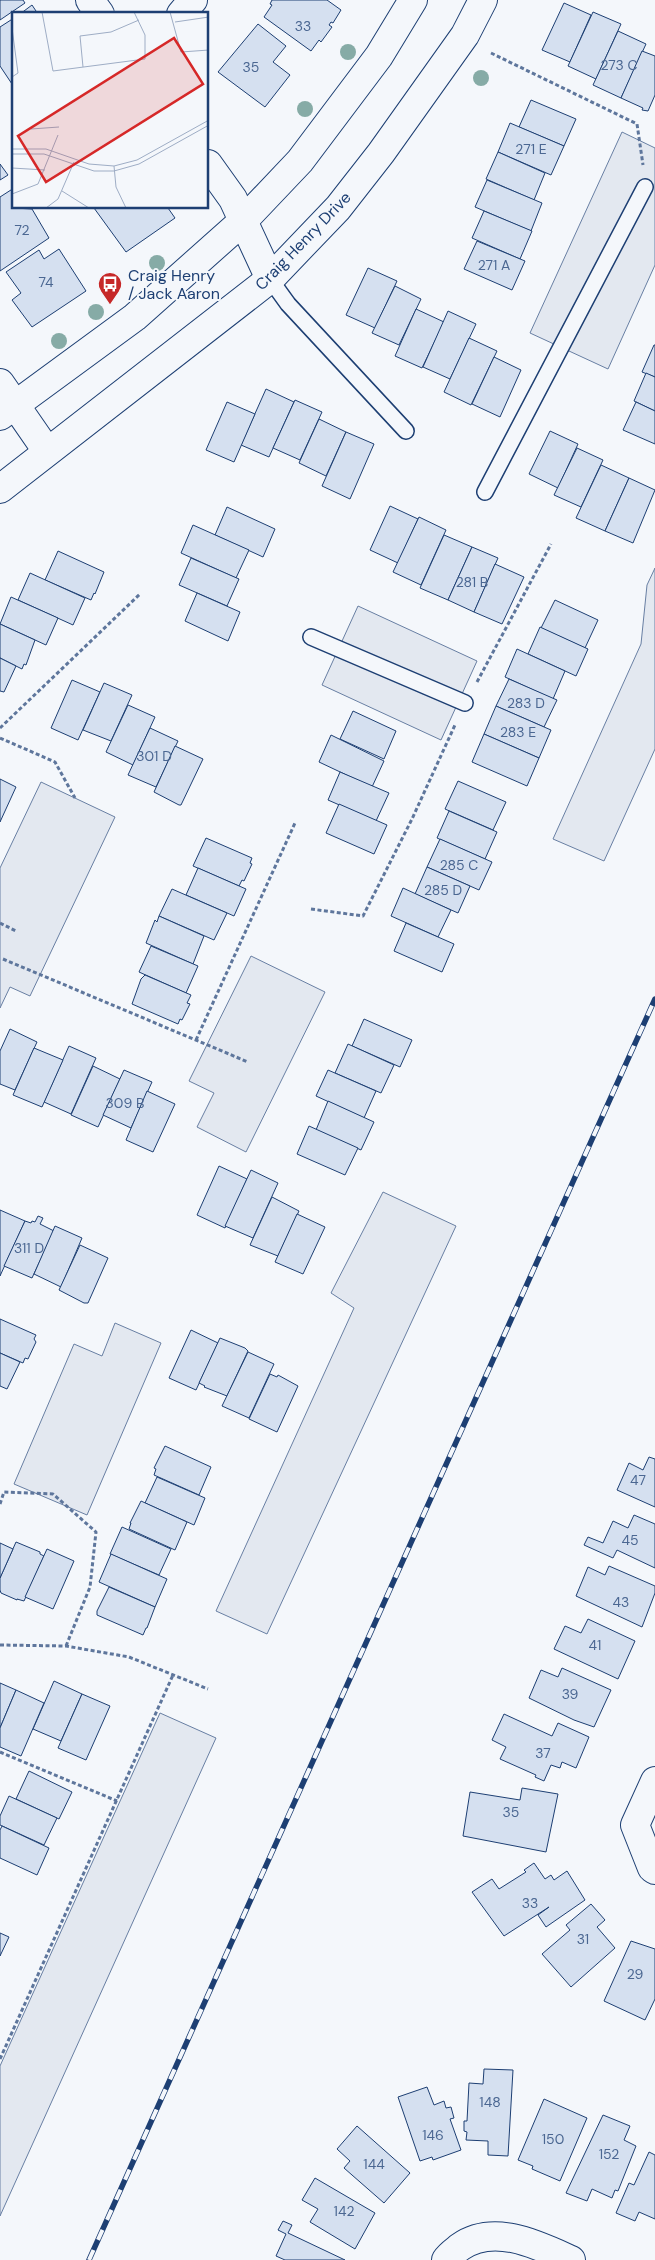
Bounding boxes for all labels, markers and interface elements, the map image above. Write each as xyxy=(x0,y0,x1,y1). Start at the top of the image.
inset map xyxy=(12,12,209,209)
house number: 33 xyxy=(295,17,311,35)
house number: 273 C xyxy=(601,56,637,74)
house number: 35 xyxy=(243,58,259,76)
house number: 271 E xyxy=(515,140,547,158)
street label: Craig Henry Drive xyxy=(251,187,355,295)
house number: 72 xyxy=(14,221,30,239)
house number: 271 A xyxy=(478,256,510,274)
place label: Craig Henry / Jack Aaron xyxy=(128,265,220,304)
bus stop icon: Craig Henry / Jack Aaron xyxy=(97,271,123,305)
house number: 74 xyxy=(38,273,54,291)
house number: 281 B xyxy=(456,573,488,591)
house number: 283 D xyxy=(507,694,545,712)
house number: 283 E xyxy=(500,723,536,741)
house number: 301 D xyxy=(136,747,172,765)
house number: 285 C xyxy=(440,856,478,874)
house number: 285 D xyxy=(424,881,462,899)
house number: 309 B xyxy=(106,1094,144,1112)
house number: 311 D xyxy=(14,1239,44,1257)
house number: 47 xyxy=(630,1471,646,1489)
house number: 45 xyxy=(621,1531,639,1549)
house number: 43 xyxy=(613,1593,629,1611)
house number: 41 xyxy=(589,1636,601,1654)
house number: 39 xyxy=(562,1685,579,1703)
house number: 37 xyxy=(535,1744,551,1762)
house number: 35 xyxy=(503,1803,519,1821)
house number: 33 xyxy=(522,1894,538,1912)
house number: 31 xyxy=(577,1930,589,1948)
house number: 29 xyxy=(627,1965,644,1983)
house number: 148 xyxy=(479,2093,501,2111)
house number: 146 xyxy=(422,2126,444,2144)
house number: 150 xyxy=(542,2130,564,2148)
house number: 152 xyxy=(599,2145,619,2163)
house number: 144 xyxy=(363,2155,385,2173)
house number: 142 xyxy=(334,2202,354,2220)

